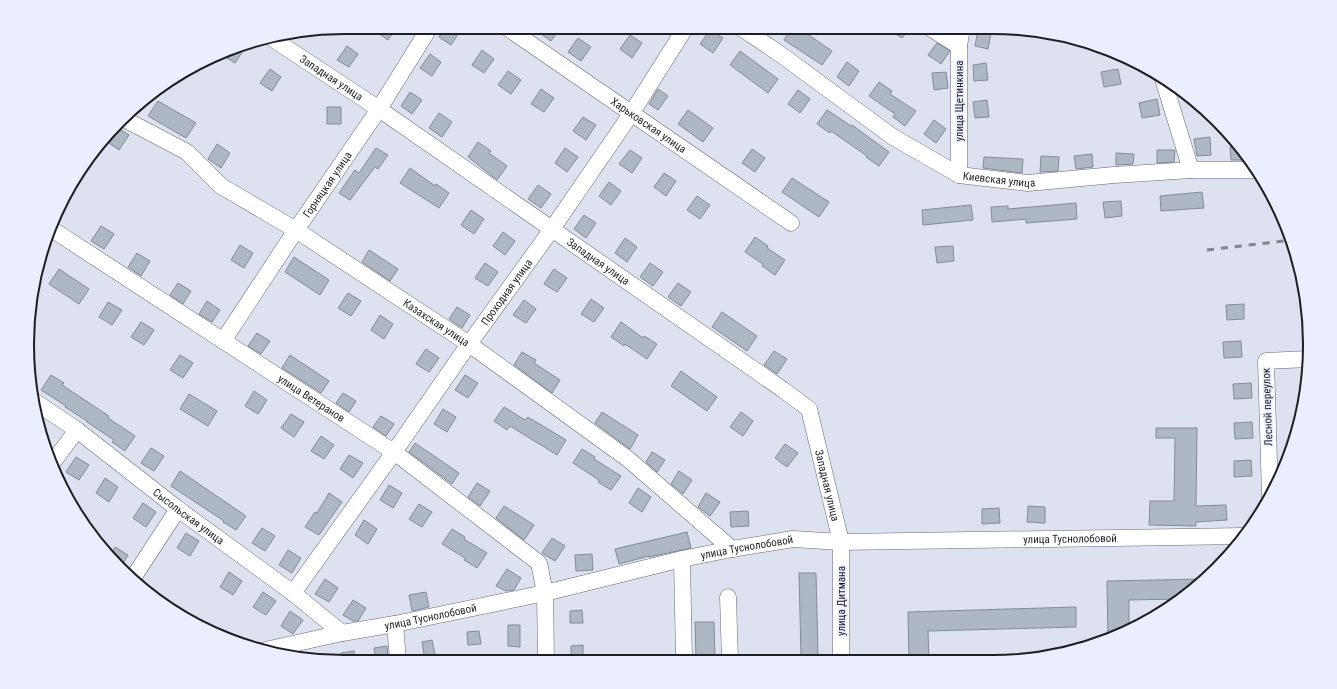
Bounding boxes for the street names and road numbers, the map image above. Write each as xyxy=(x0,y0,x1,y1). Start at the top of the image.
street label: Западная улица xyxy=(297,52,365,104)
street label: улица Щетинкина xyxy=(953,60,966,142)
street label: Харьковская улица xyxy=(608,95,688,156)
street label: Горняцкая улица xyxy=(300,149,355,220)
street label: Киевская улица xyxy=(962,170,1036,190)
street label: Западная улица xyxy=(564,236,632,288)
street label: Проходная улица xyxy=(479,257,535,328)
street label: Казахская улица xyxy=(401,296,472,349)
street label: Лесной переулок xyxy=(1260,367,1275,446)
street label: улица Ветеранов xyxy=(275,372,347,425)
street label: Западная улица xyxy=(812,448,842,523)
street label: Сысольская улица xyxy=(150,486,226,547)
street label: улица Туснолобовой xyxy=(1023,532,1117,546)
street label: улица Туснолобовой xyxy=(700,533,794,562)
street label: улица Дитмана xyxy=(835,566,848,636)
street label: улица Туснолобовой xyxy=(384,601,478,633)

